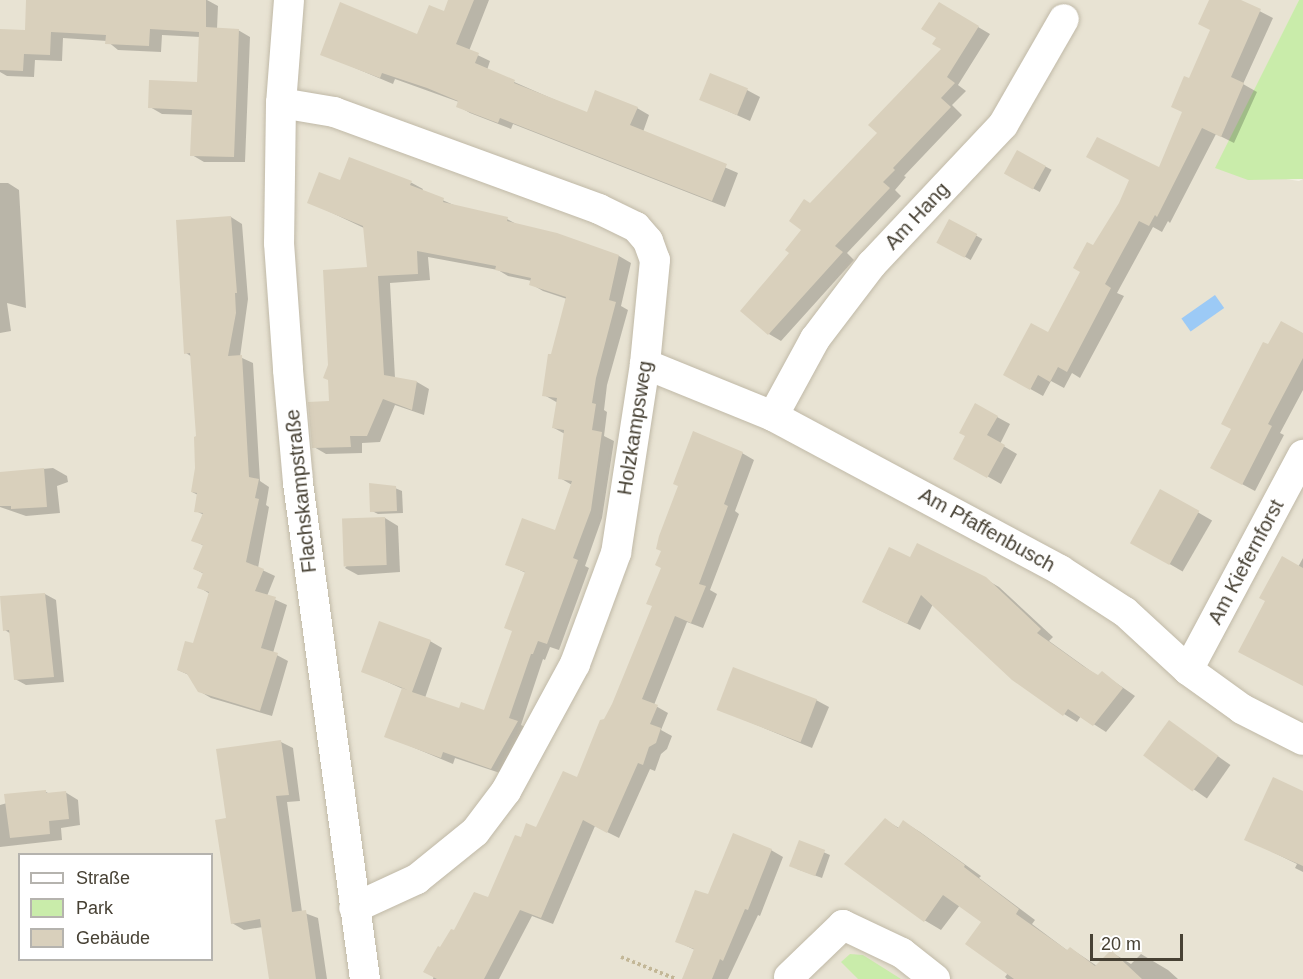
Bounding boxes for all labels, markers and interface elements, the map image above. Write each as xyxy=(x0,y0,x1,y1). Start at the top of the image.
street label: Am Hang xyxy=(880,177,954,255)
street label: Holzkampsweg xyxy=(613,359,657,497)
street label: Flachskampstraße xyxy=(280,408,322,574)
street label: Am Pfaffenbusch xyxy=(915,483,1059,577)
street label: Am Kiefernforst xyxy=(1203,496,1289,628)
legend xyxy=(18,853,213,961)
text: Straße xyxy=(76,868,130,888)
text: Park xyxy=(76,898,113,918)
scale bar xyxy=(1093,922,1186,960)
text: Gebäude xyxy=(76,928,150,948)
text: 20 m xyxy=(1101,934,1141,954)

